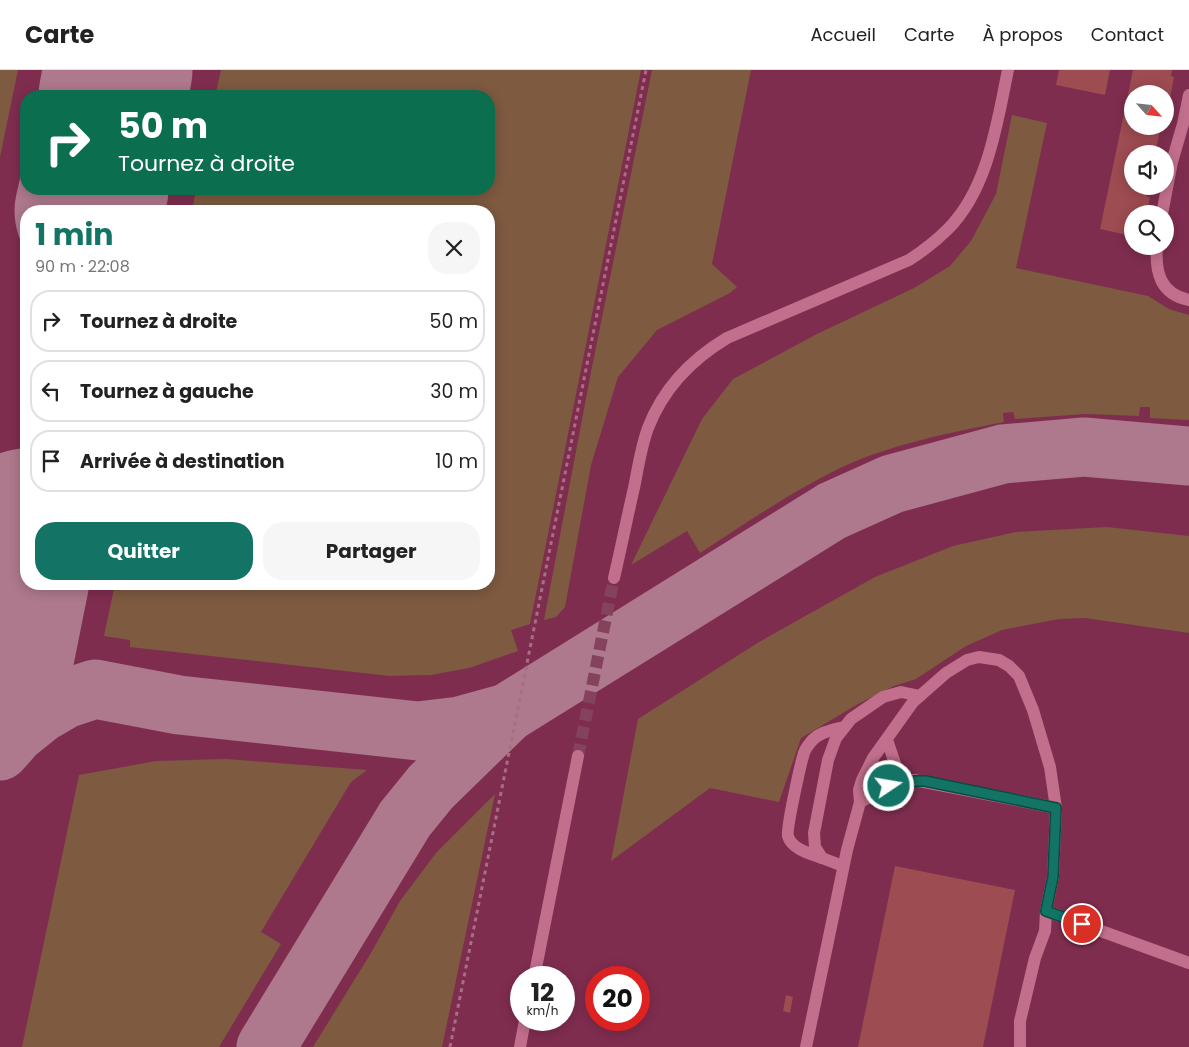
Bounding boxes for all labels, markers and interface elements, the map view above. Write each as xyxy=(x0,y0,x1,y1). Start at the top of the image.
text: Carte xyxy=(25,18,94,51)
text: Accueil xyxy=(810,22,876,47)
text: Carte xyxy=(904,22,954,47)
text: À propos xyxy=(982,22,1063,47)
text: Contact xyxy=(1091,22,1164,47)
north arrow xyxy=(1124,85,1174,135)
map controls xyxy=(1124,85,1174,255)
text: 50 m xyxy=(118,101,208,150)
icon: right xyxy=(35,110,100,175)
button: sound xyxy=(1124,145,1174,195)
text: Tournez à droite xyxy=(118,148,295,179)
button: search xyxy=(1124,205,1174,255)
text: 1 min xyxy=(35,213,113,256)
button: close xyxy=(428,222,480,274)
text: 90 m · 22:08 xyxy=(35,255,130,278)
icon: right xyxy=(37,307,65,335)
text: Tournez à droite xyxy=(80,308,237,335)
text: 50 m xyxy=(429,308,478,335)
icon: left xyxy=(37,377,65,405)
text: Tournez à gauche xyxy=(80,378,254,405)
text: 30 m xyxy=(430,378,478,405)
icon: arrive xyxy=(37,447,65,475)
text: Arrivée à destination xyxy=(80,448,285,475)
text: 10 m xyxy=(435,448,478,475)
button: Quitter xyxy=(35,522,253,580)
button: Partager xyxy=(263,522,480,580)
position arrow xyxy=(862,759,914,811)
pin xyxy=(1061,903,1103,945)
icon: arrive xyxy=(1068,910,1096,938)
speed limit sign: 20 xyxy=(585,966,650,1031)
text: 12 xyxy=(531,975,554,1010)
text: km/h xyxy=(527,1002,558,1019)

